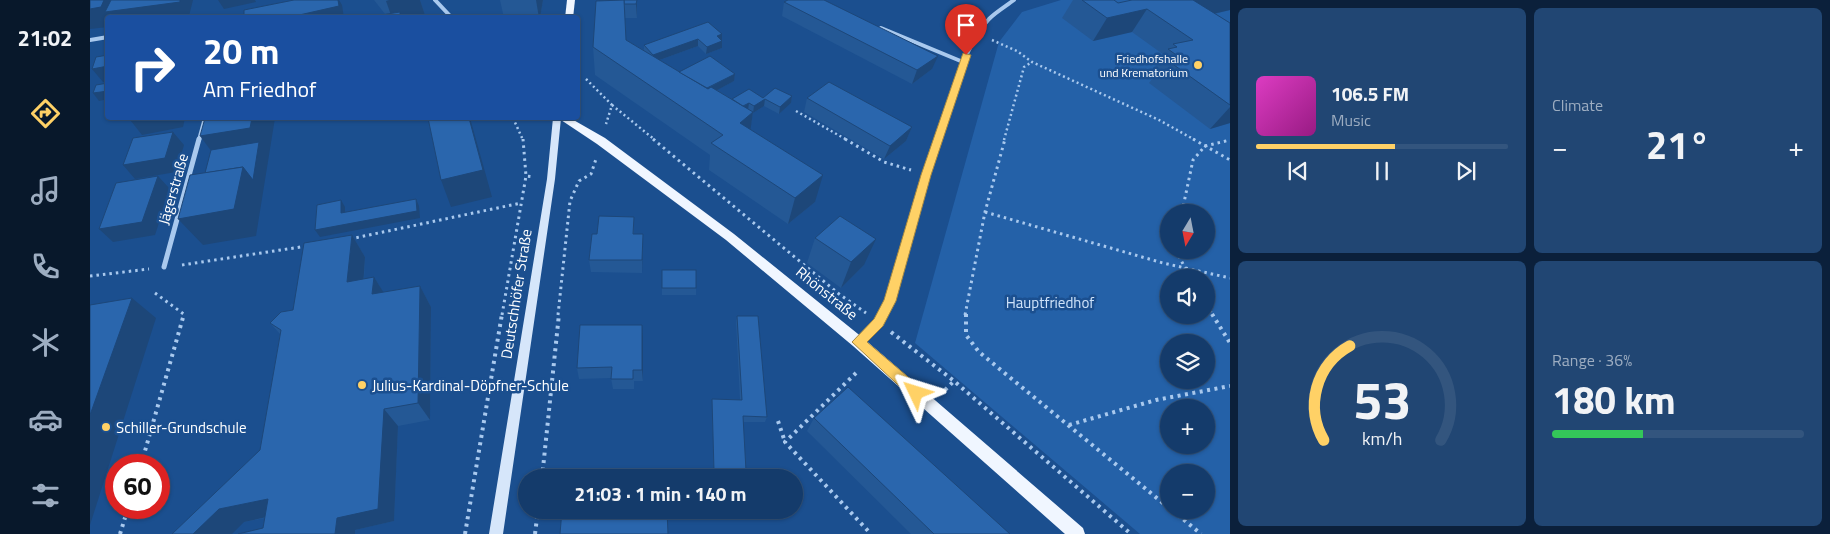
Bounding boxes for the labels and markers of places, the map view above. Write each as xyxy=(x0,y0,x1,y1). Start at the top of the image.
pin xyxy=(945,4,987,55)
place label: Friedhofshalle und Krematorium xyxy=(1100,49,1188,82)
marker: Friedhofshalle und Krematorium xyxy=(1192,59,1204,71)
place label: Julius-Kardinal-Döpfner-Schule xyxy=(372,374,569,397)
marker: Julius-Kardinal-Döpfner-Schule xyxy=(356,379,368,391)
place label: Schiller-Grundschule xyxy=(116,416,247,439)
marker: Schiller-Grundschule xyxy=(100,421,112,433)

